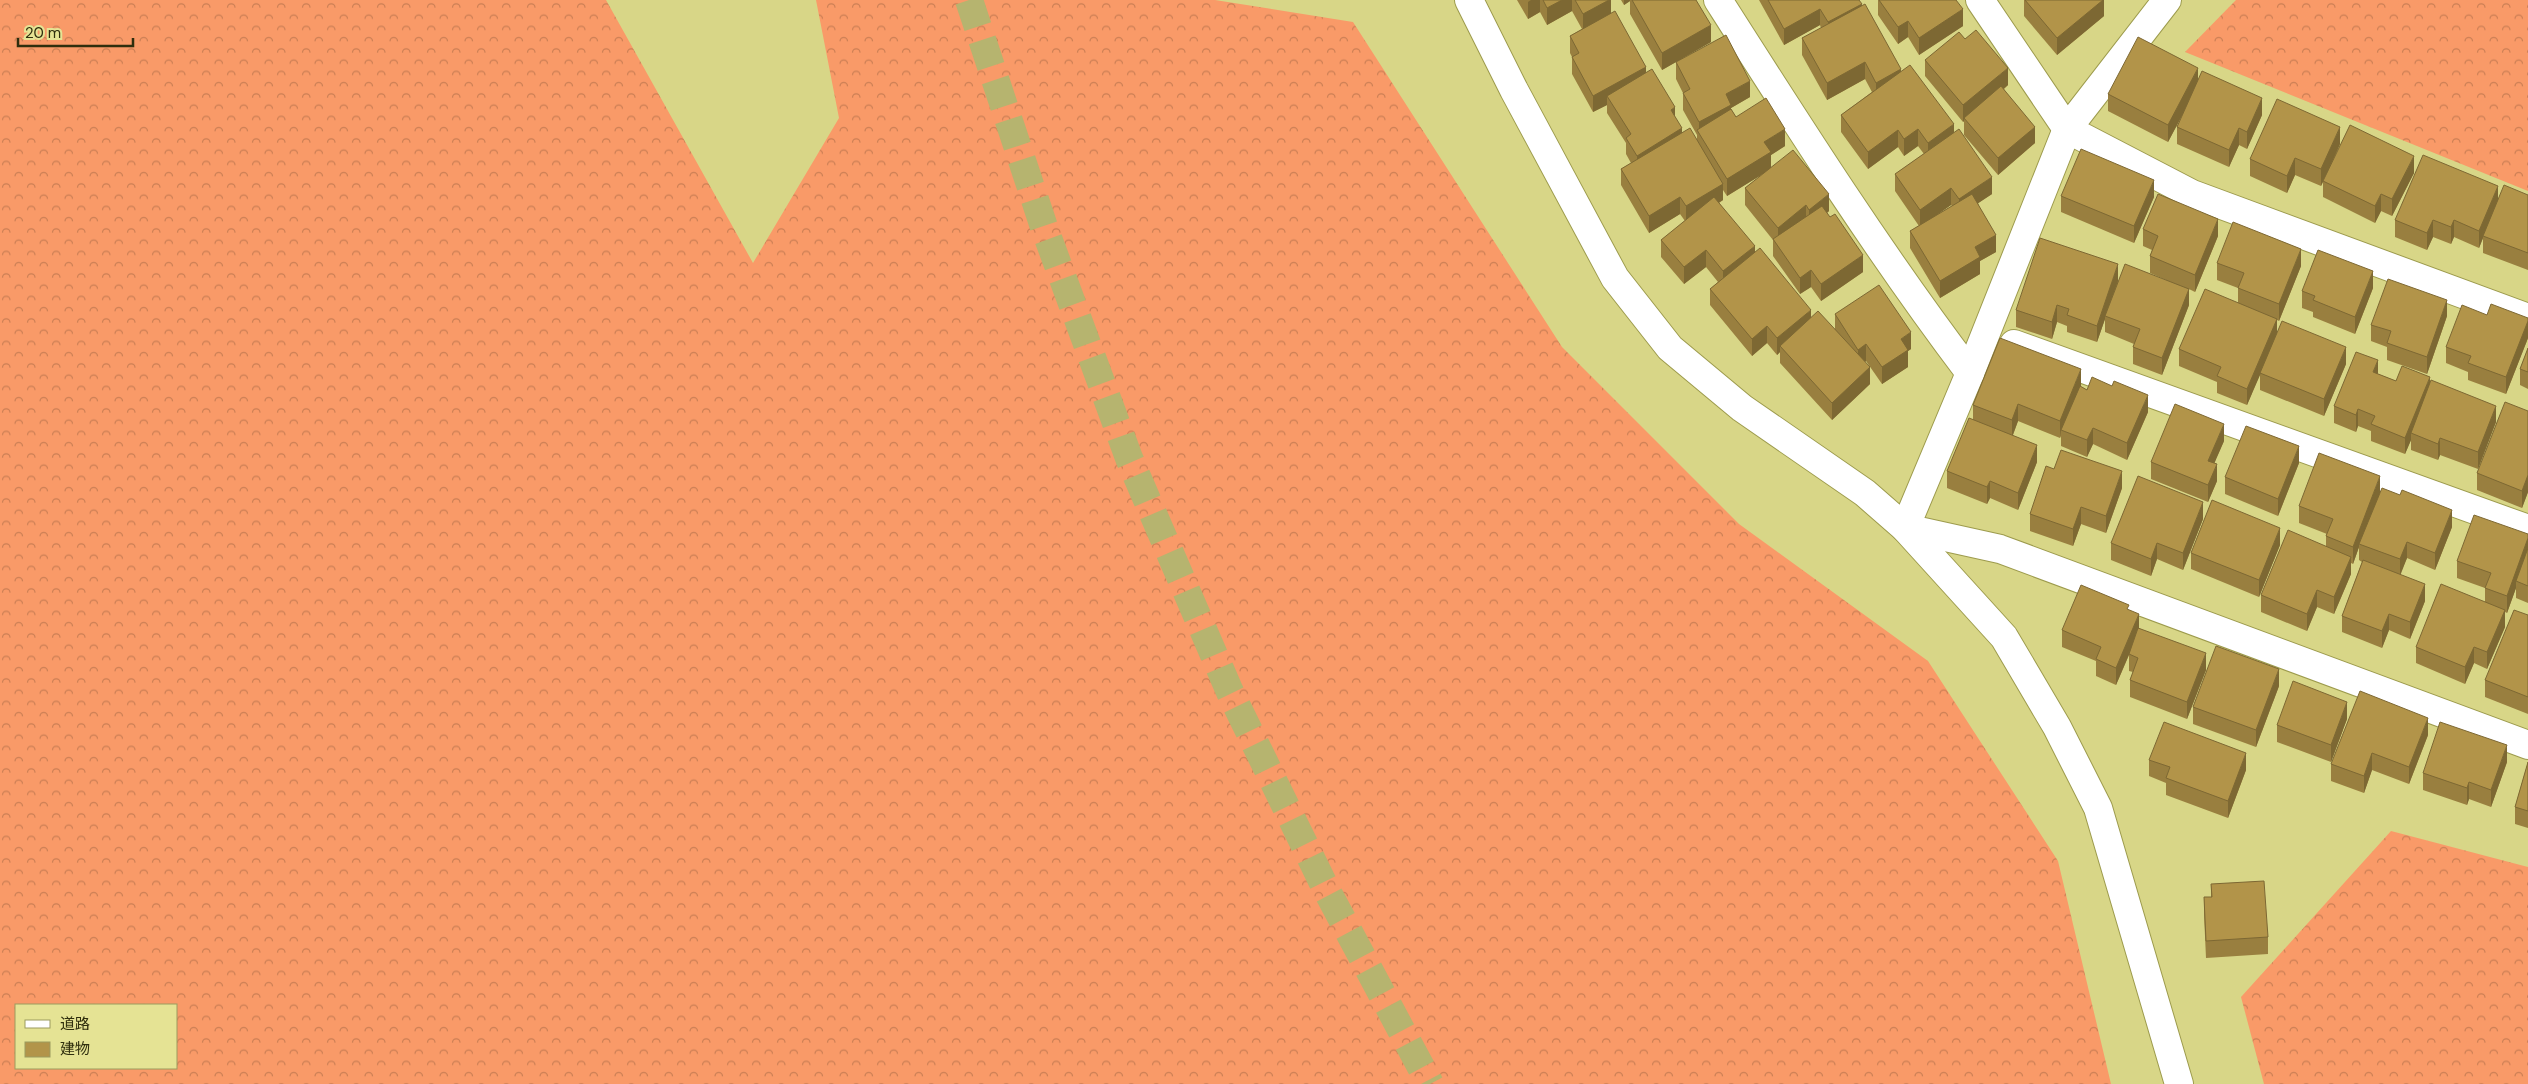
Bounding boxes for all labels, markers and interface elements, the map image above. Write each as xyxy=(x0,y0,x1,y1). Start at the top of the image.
scale bar xyxy=(18,15,132,47)
text: 20 m xyxy=(25,23,61,43)
legend xyxy=(15,1004,178,1069)
text: 道路 xyxy=(60,1014,90,1034)
text: 建物 xyxy=(60,1039,90,1059)

